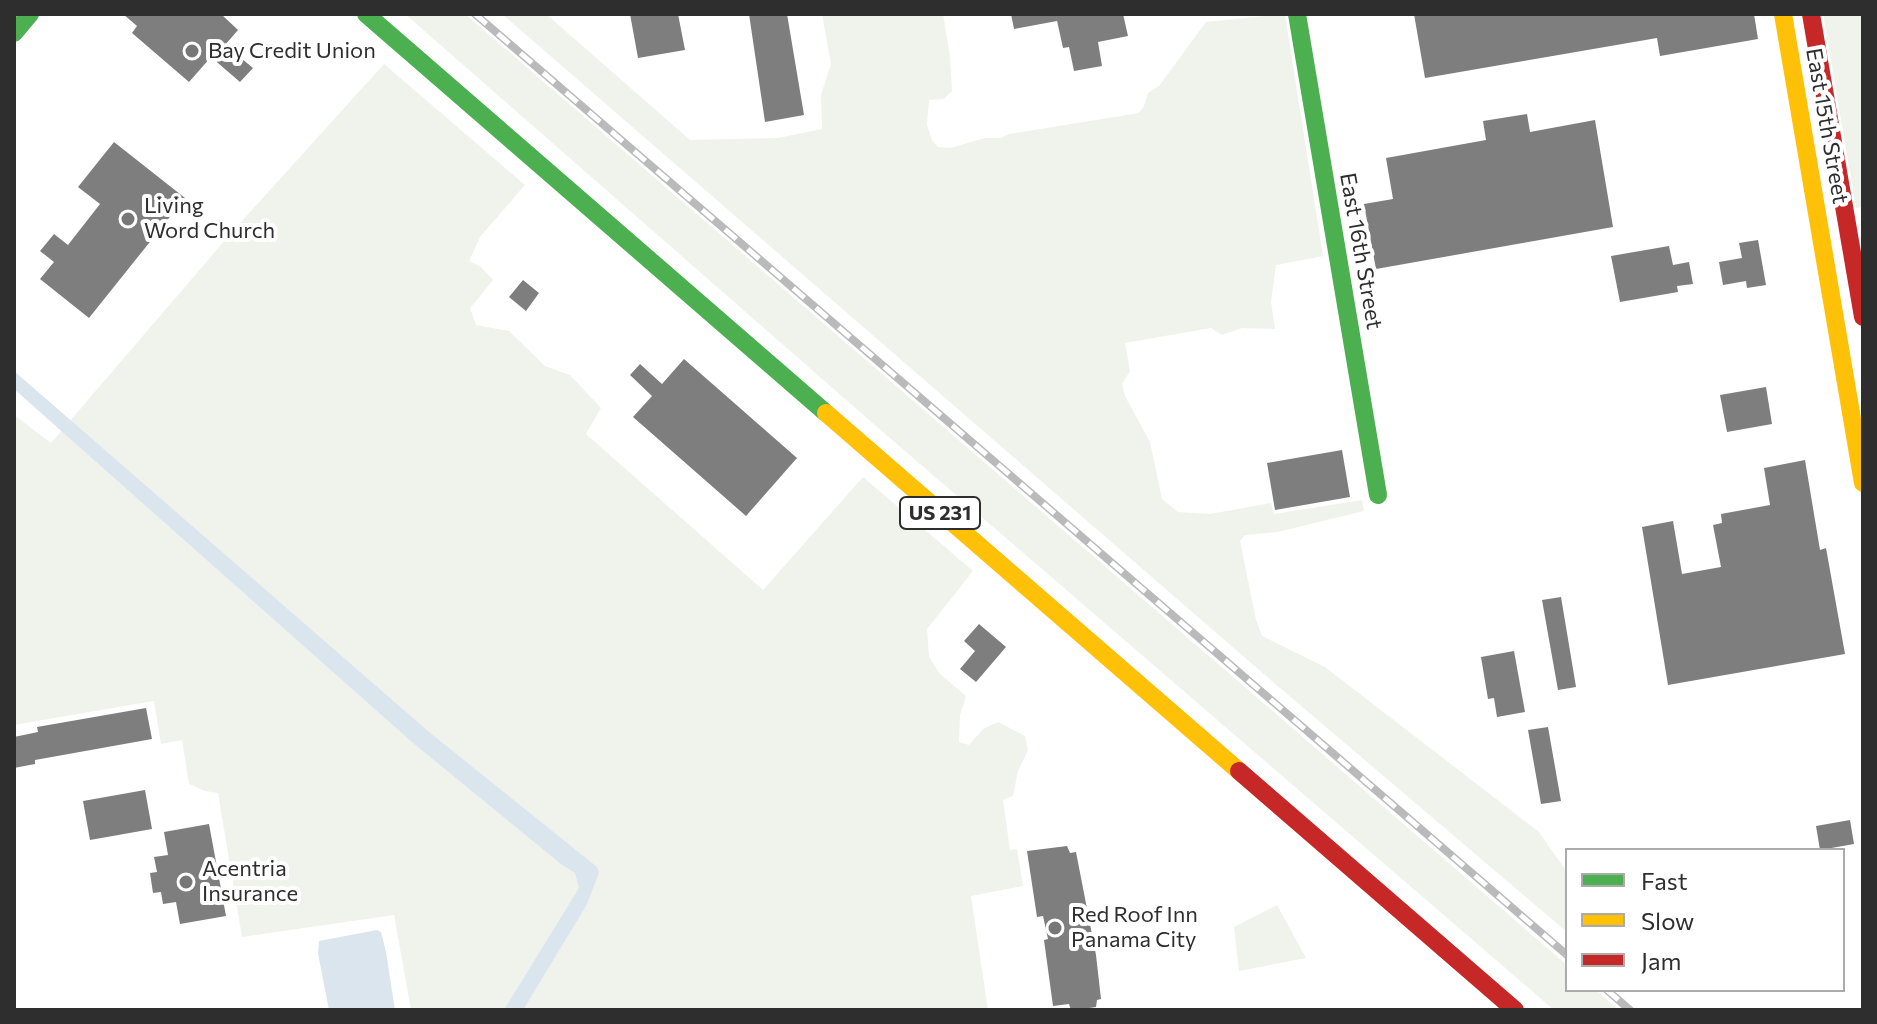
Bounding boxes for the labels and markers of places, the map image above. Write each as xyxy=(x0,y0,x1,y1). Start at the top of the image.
place label: Bay Credit Union xyxy=(208,38,376,64)
marker: Bay Credit Union xyxy=(183,42,201,60)
place label: Living Word Church xyxy=(144,193,275,244)
marker: Living Word Church xyxy=(119,210,137,228)
place label: Acentria Insurance xyxy=(202,856,298,908)
marker: Acentria Insurance xyxy=(177,873,195,891)
place label: Red Roof Inn Panama City xyxy=(1071,902,1198,954)
marker: Red Roof Inn Panama City xyxy=(1046,919,1064,937)

